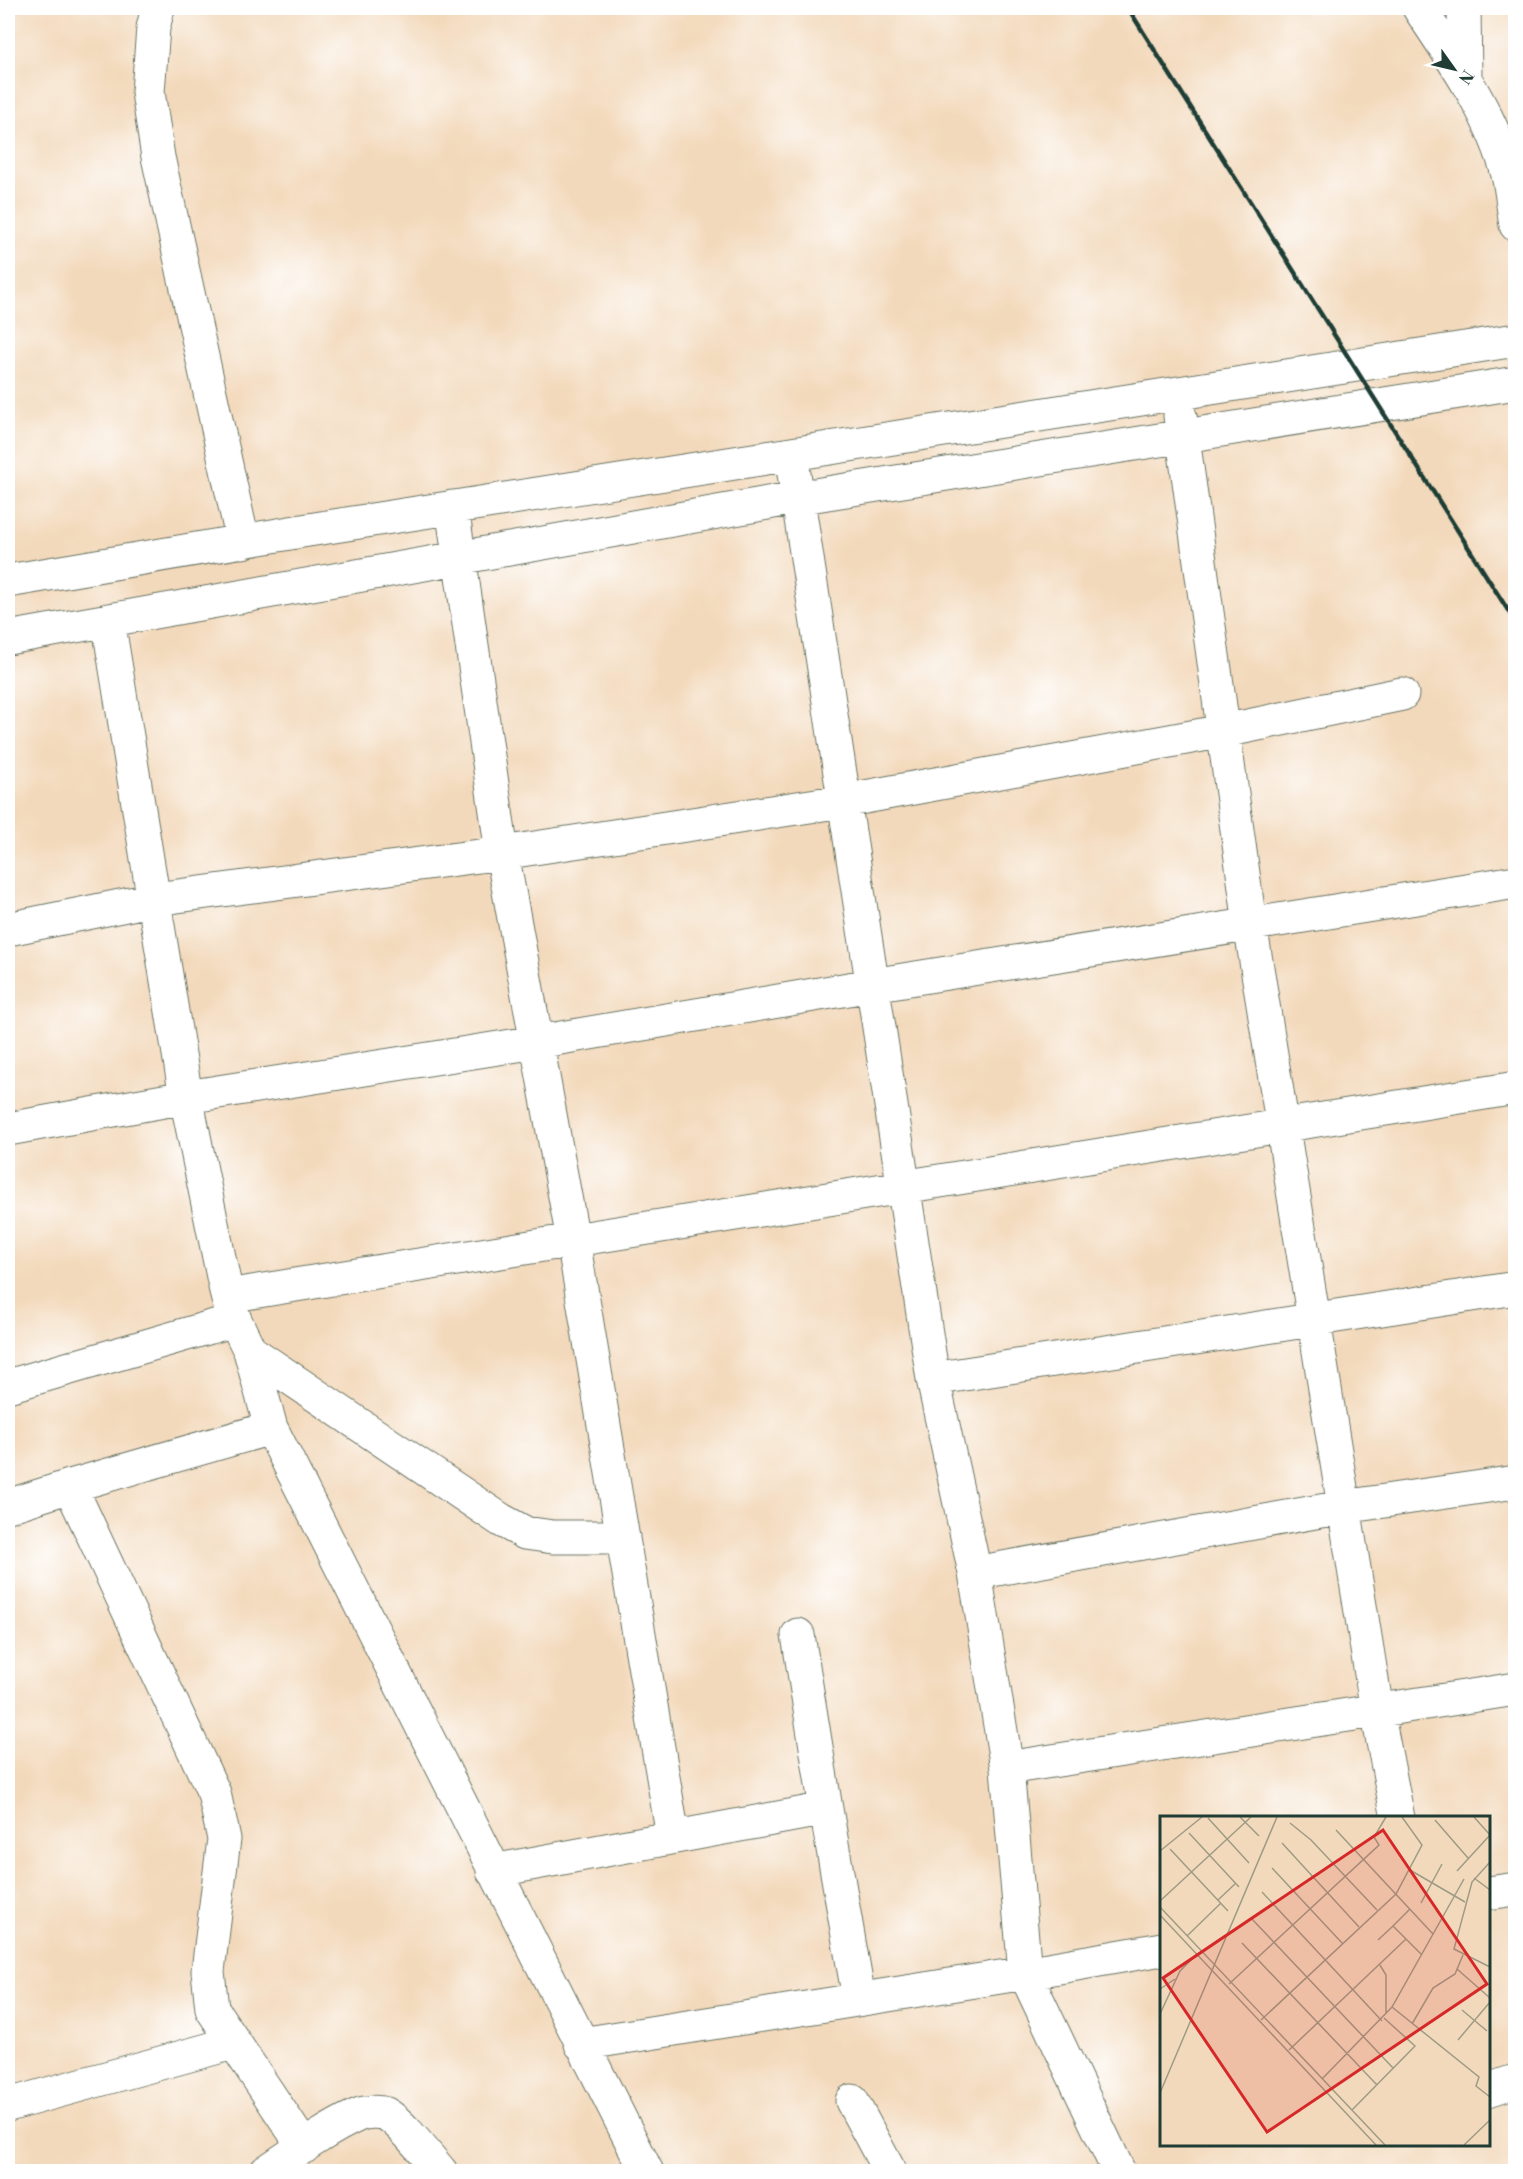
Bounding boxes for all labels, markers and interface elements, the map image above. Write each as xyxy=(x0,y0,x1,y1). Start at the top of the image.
north arrow xyxy=(1424,39,1484,99)
text: N xyxy=(1454,66,1477,88)
inset map xyxy=(1160,1816,1490,2146)

